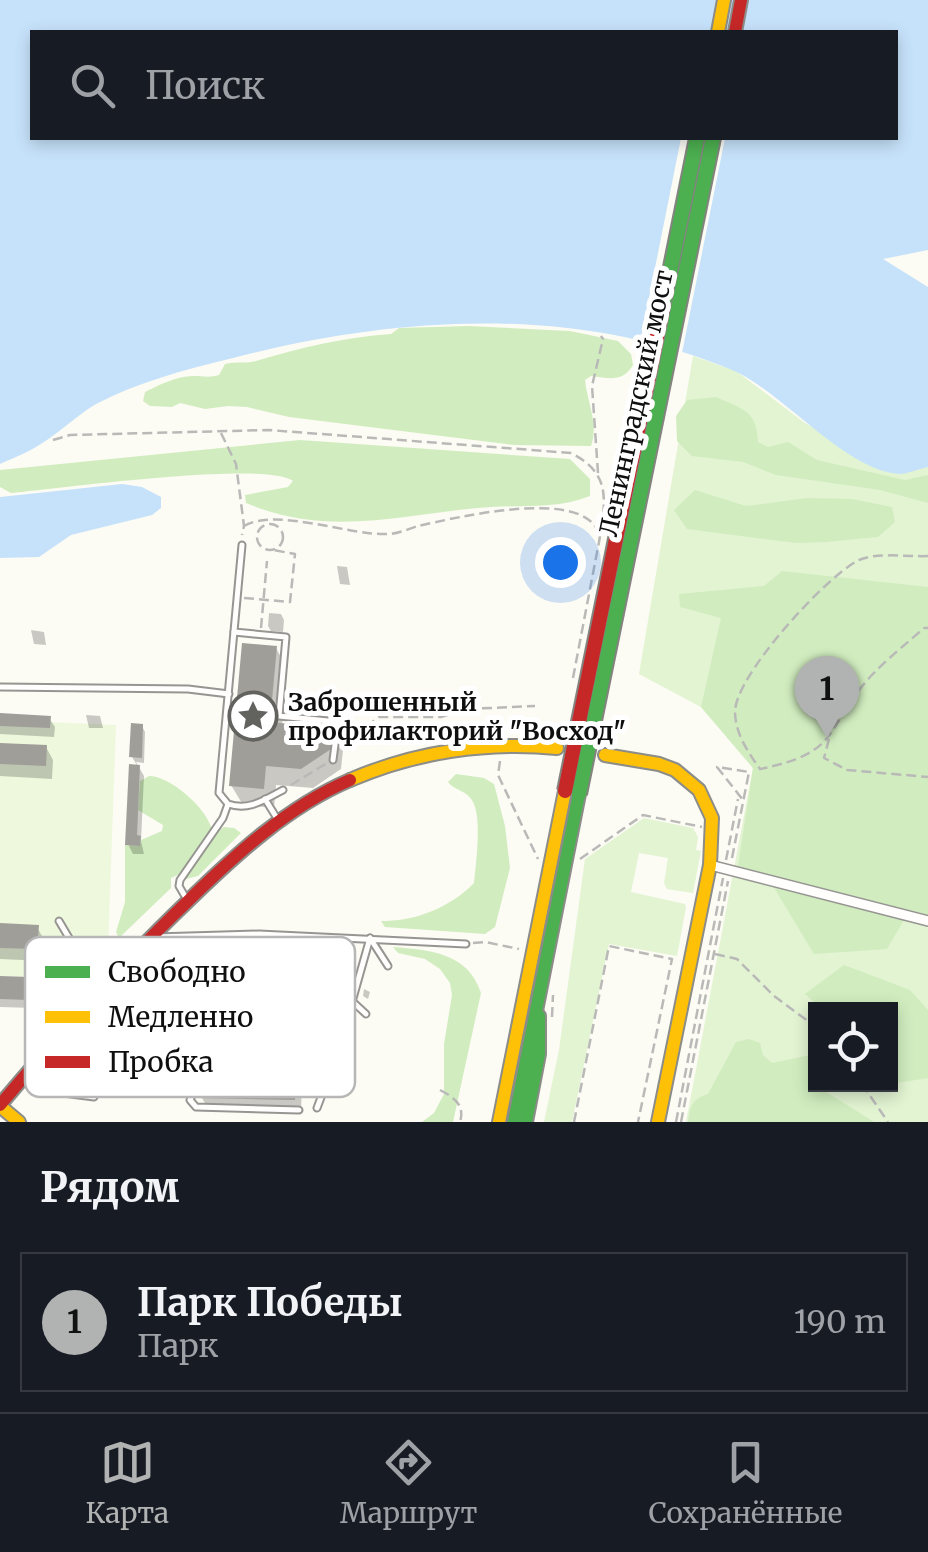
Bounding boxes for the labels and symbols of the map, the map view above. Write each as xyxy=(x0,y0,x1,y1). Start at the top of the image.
street label: Ленинградский мост xyxy=(592,267,680,539)
your location xyxy=(535,537,586,588)
pin: 1 xyxy=(794,656,860,738)
place label: Заброшенный профилакторий "Восход" xyxy=(288,686,626,747)
place icon: Заброшенный профилакторий "Восход" xyxy=(227,690,279,742)
legend xyxy=(25,937,355,1097)
text: Свободно xyxy=(108,954,246,990)
text: Медленно xyxy=(108,999,253,1035)
text: Пробка xyxy=(108,1044,214,1080)

